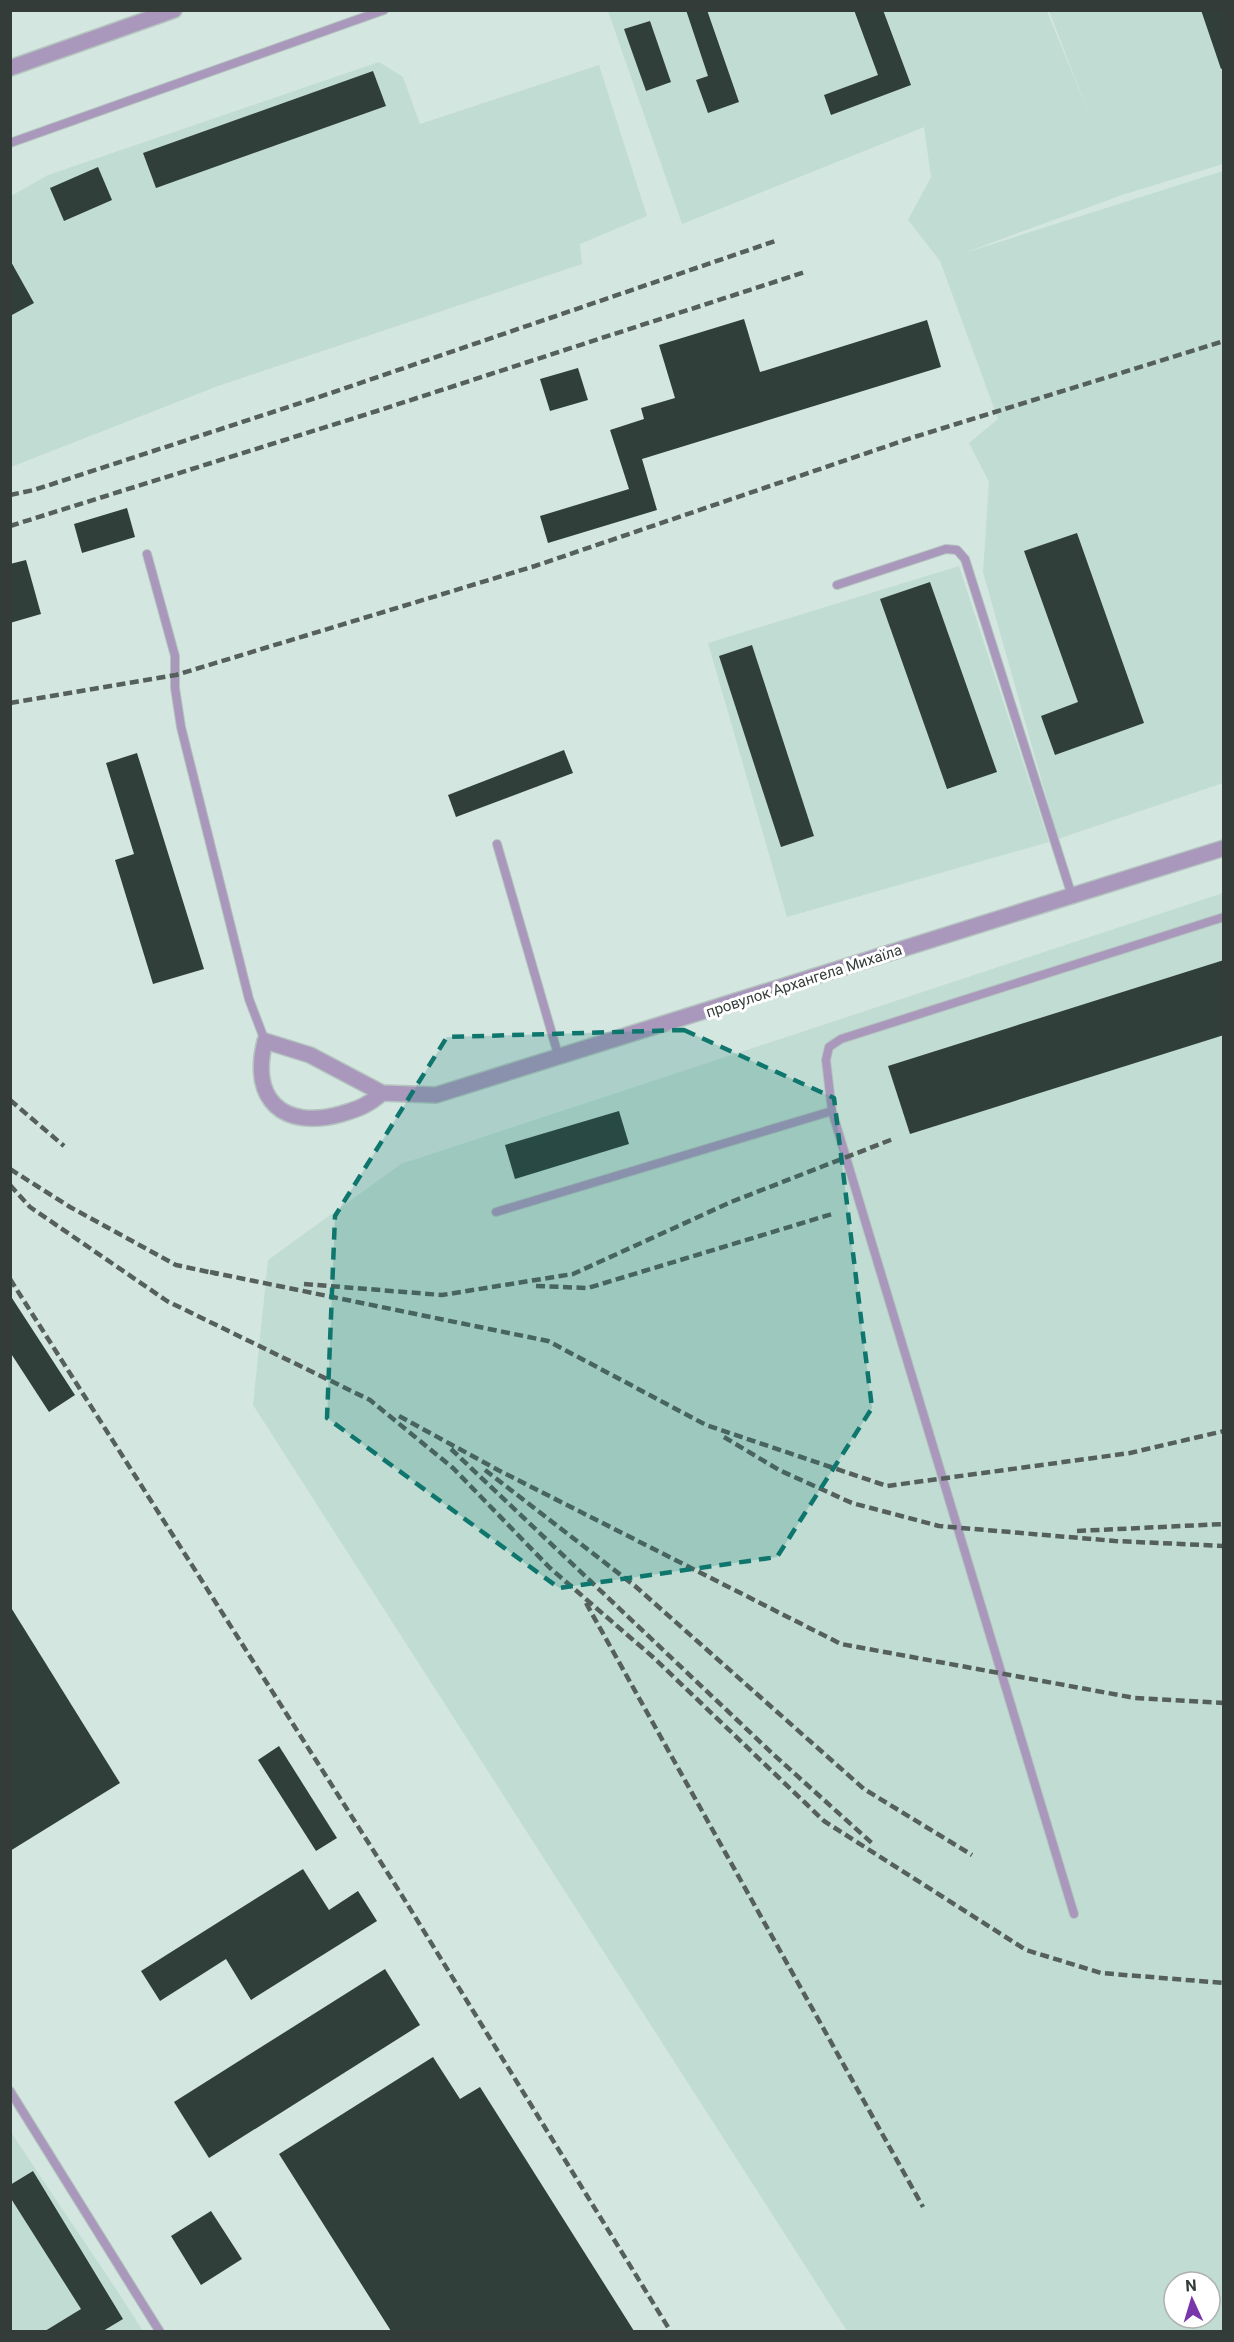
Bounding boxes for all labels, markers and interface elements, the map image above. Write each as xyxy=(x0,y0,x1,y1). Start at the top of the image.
street label: провулок Архангела Михаїла xyxy=(704,941,904,1021)
north arrow xyxy=(1162,2270,1222,2330)
text: N xyxy=(1185,2276,1197,2295)

